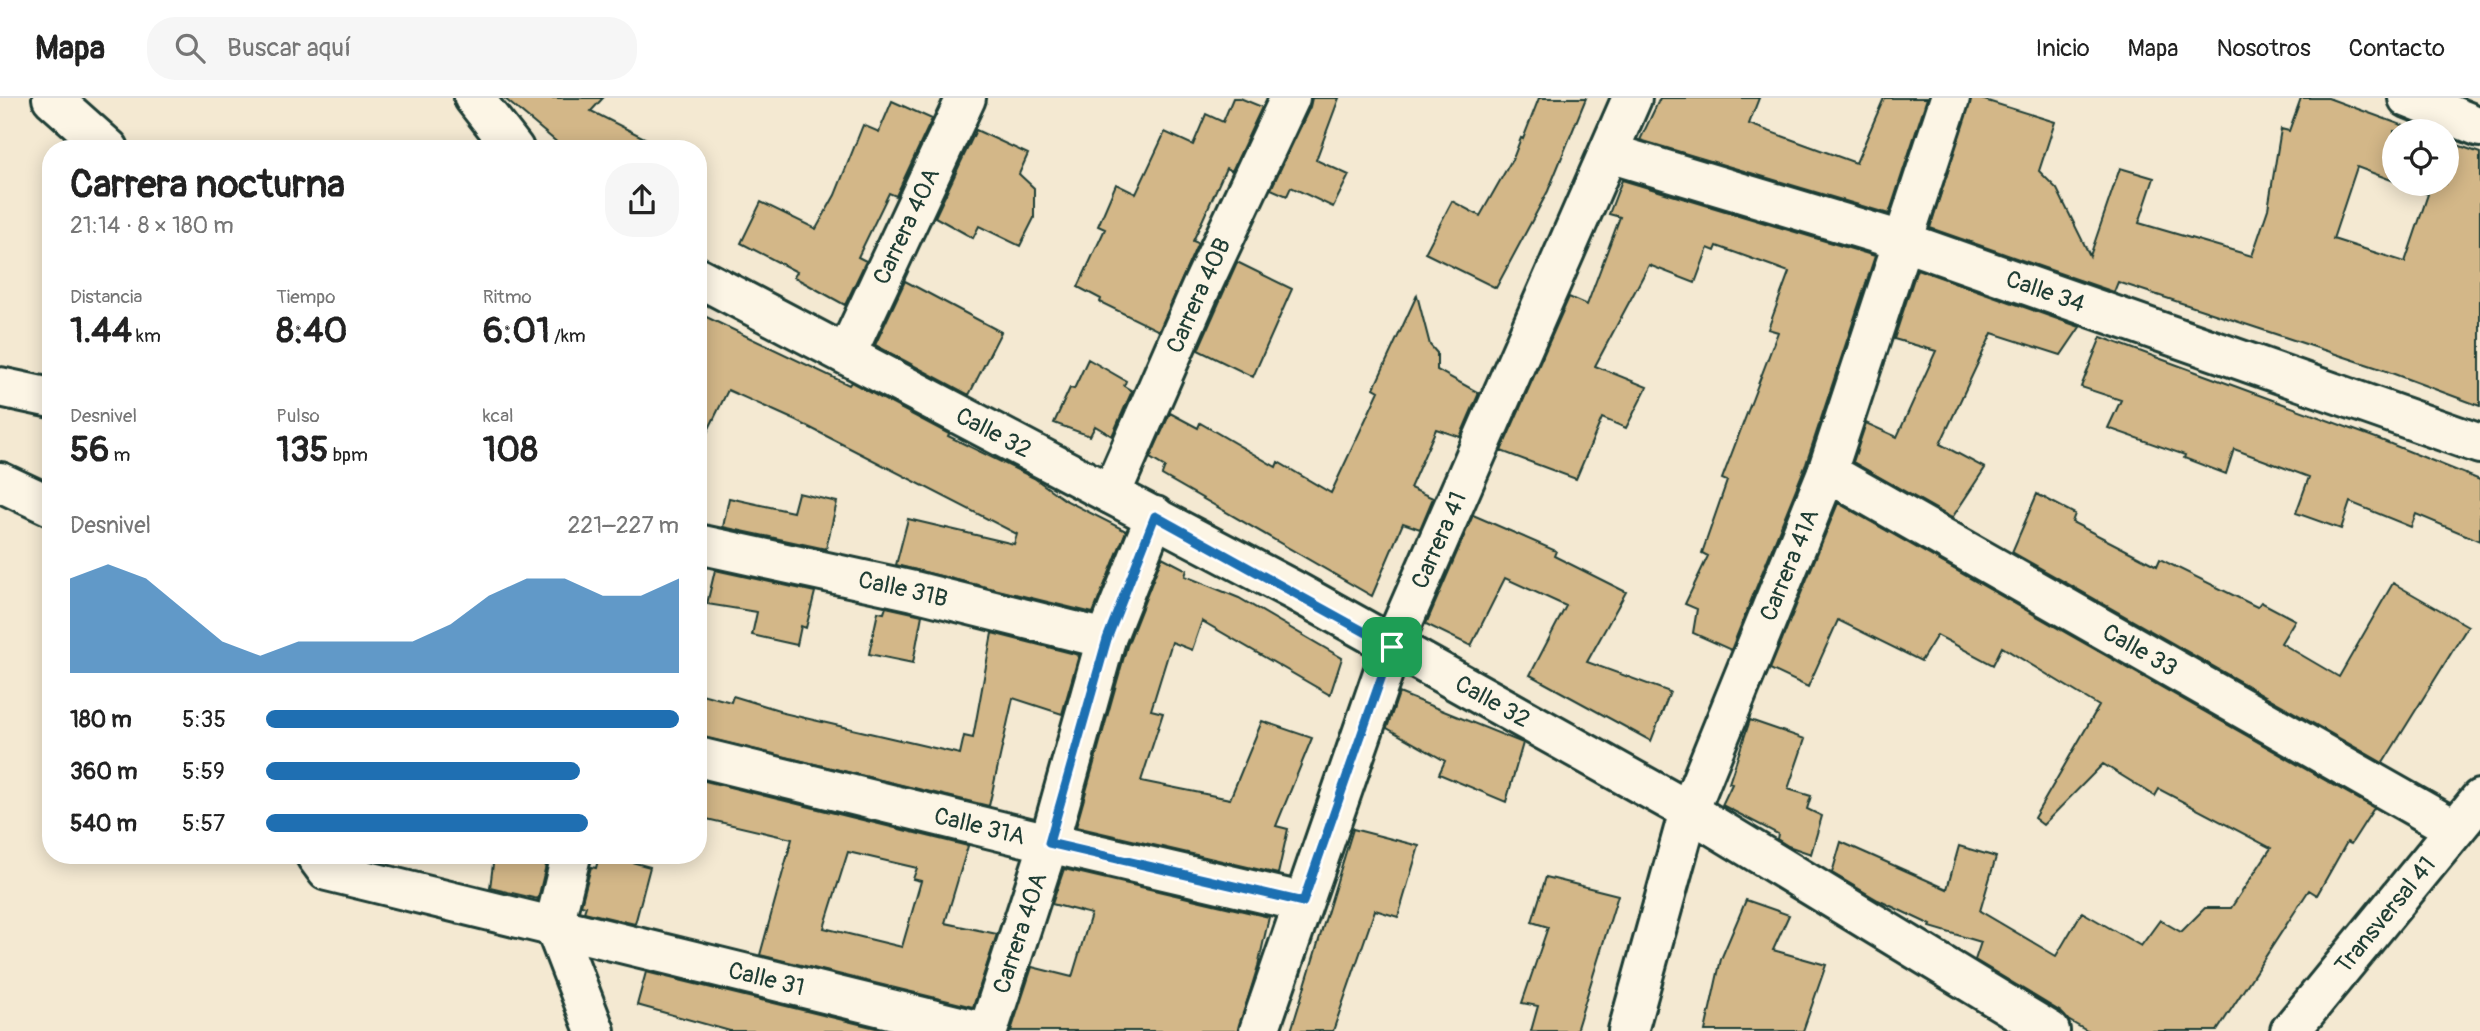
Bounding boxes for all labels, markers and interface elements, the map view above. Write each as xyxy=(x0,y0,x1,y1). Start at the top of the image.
search box xyxy=(147,17,637,80)
text: Mapa xyxy=(35,28,105,69)
icon: search xyxy=(171,29,209,67)
text: Buscar aquí xyxy=(227,32,351,64)
text: Inicio xyxy=(2036,34,2090,63)
text: Mapa xyxy=(2128,34,2179,63)
text: Nosotros xyxy=(2217,34,2311,63)
text: Contacto xyxy=(2349,34,2445,63)
map controls xyxy=(2382,119,2459,196)
button: locate xyxy=(2382,119,2459,196)
text: Carrera nocturna xyxy=(70,161,345,209)
button: share xyxy=(605,163,679,237)
street label: Carrera 40A xyxy=(867,163,946,289)
text: 21:14 · 8 × 180 m xyxy=(70,211,234,240)
street label: Carrera 40B xyxy=(1160,233,1237,358)
street label: Calle 34 xyxy=(2002,265,2089,319)
text: Distancia xyxy=(70,285,142,309)
text: Tiempo xyxy=(276,285,335,309)
text: Ritmo xyxy=(483,285,532,309)
text: 1.44 xyxy=(70,309,132,353)
text: 8:40 xyxy=(276,309,348,353)
text: 6:01 xyxy=(483,309,550,353)
text: km xyxy=(132,324,161,348)
text: /km xyxy=(550,324,586,348)
street label: Calle 32 xyxy=(951,401,1036,465)
text: Desnivel xyxy=(70,404,137,428)
text: Pulso xyxy=(276,404,320,428)
text: kcal xyxy=(483,404,514,428)
text: 56 xyxy=(70,428,109,472)
text: 135 xyxy=(276,428,329,472)
text: 108 xyxy=(483,428,538,472)
text: m xyxy=(109,443,130,467)
text: bpm xyxy=(329,443,368,467)
street label: Carrera 41 xyxy=(1405,487,1473,593)
street label: Carrera 41A xyxy=(1754,505,1825,625)
text: Desnivel xyxy=(70,511,151,540)
text: 221–227 m xyxy=(567,511,679,540)
street label: Calle 31B xyxy=(856,565,951,614)
pin xyxy=(1362,617,1422,677)
street label: Calle 33 xyxy=(2097,618,2182,683)
icon: arrive xyxy=(1373,628,1411,666)
street label: Calle 32 xyxy=(1450,669,1535,734)
text: 180 m xyxy=(70,705,132,734)
text: 5:35 xyxy=(182,705,226,734)
text: 360 m xyxy=(70,757,137,786)
text: 5:59 xyxy=(182,757,225,786)
street label: Calle 31A xyxy=(931,801,1028,852)
text: 540 m xyxy=(70,809,137,838)
text: 5:57 xyxy=(182,809,225,838)
street label: Transversal 41 xyxy=(2329,851,2442,980)
street label: Carrera 40A xyxy=(987,869,1053,997)
street label: Calle 31 xyxy=(725,956,807,1002)

